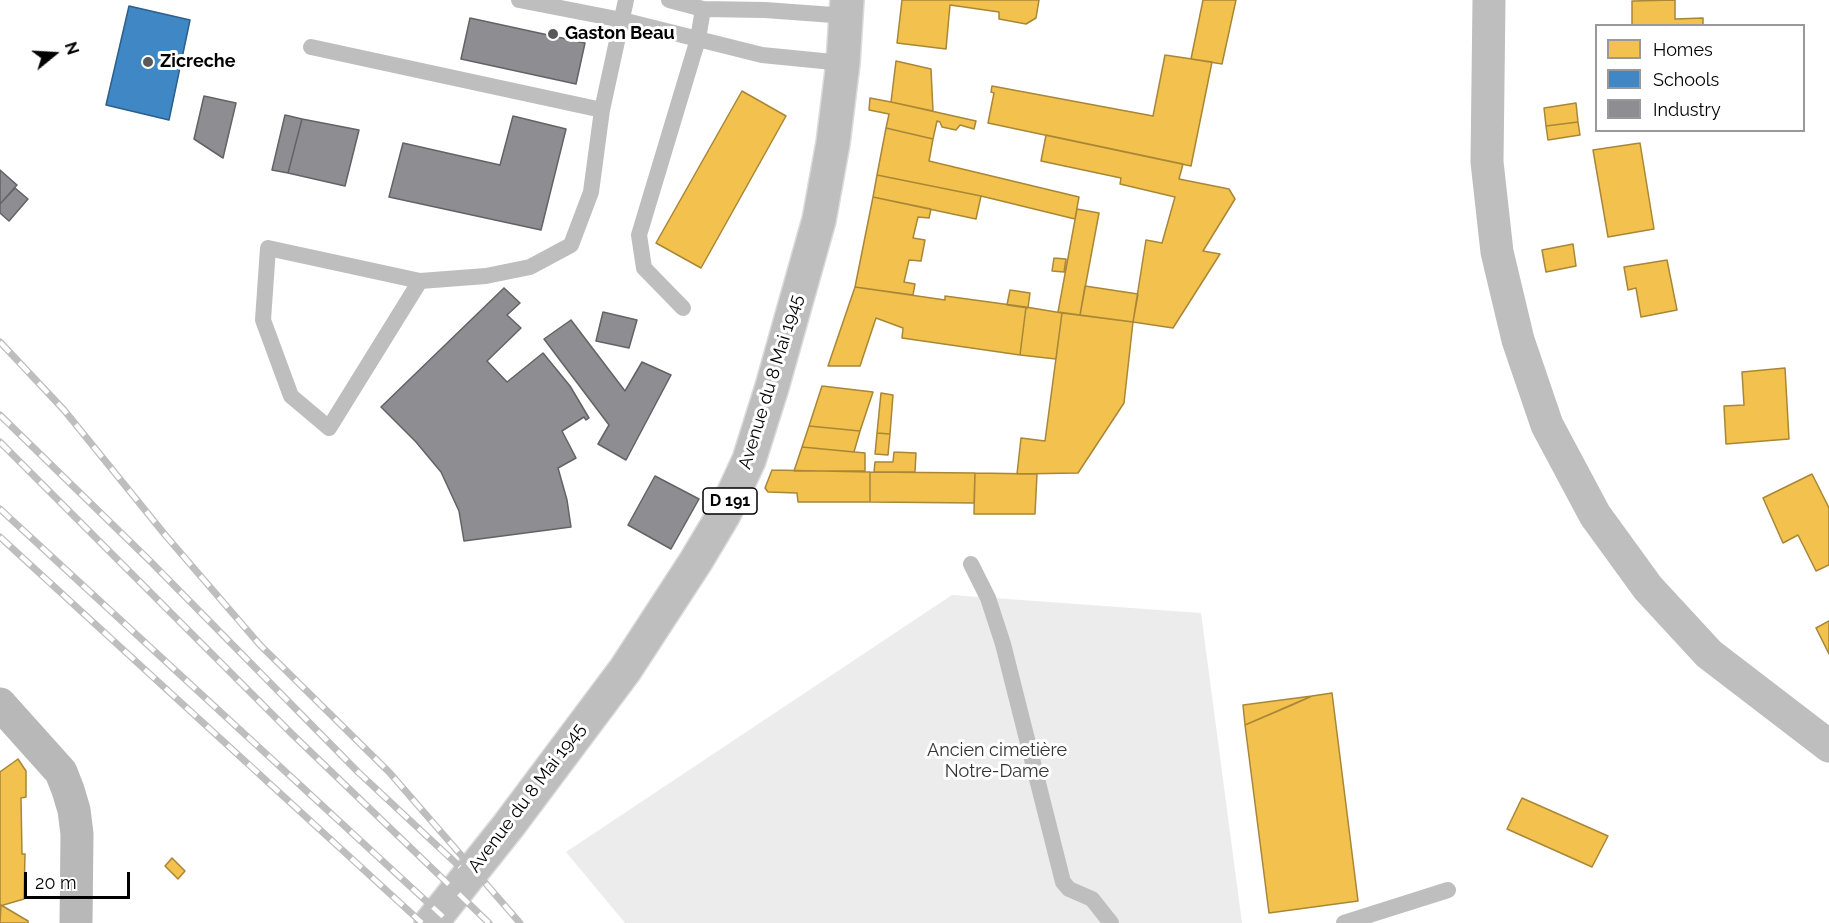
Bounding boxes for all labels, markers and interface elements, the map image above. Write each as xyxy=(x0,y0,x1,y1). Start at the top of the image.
place label: Gaston Beau xyxy=(565,23,675,45)
north arrow xyxy=(24,24,84,84)
legend xyxy=(1595,24,1805,132)
marker: Gaston Beau xyxy=(546,27,560,41)
text: Homes xyxy=(1653,39,1713,60)
text: N xyxy=(61,40,83,57)
place label: Zicreche xyxy=(160,51,235,73)
marker: Zicreche xyxy=(141,55,155,69)
text: Schools xyxy=(1653,69,1719,90)
text: Industry xyxy=(1653,99,1721,120)
street label: Avenue du 8 Mai 1945 xyxy=(734,292,808,472)
road number: D 191 xyxy=(703,488,757,514)
street label: Avenue du 8 Mai 1945 xyxy=(464,719,590,877)
park label: Ancien cimetière Notre-Dame xyxy=(927,740,1067,783)
scale bar xyxy=(27,860,134,898)
text: 20 m xyxy=(35,872,77,893)

